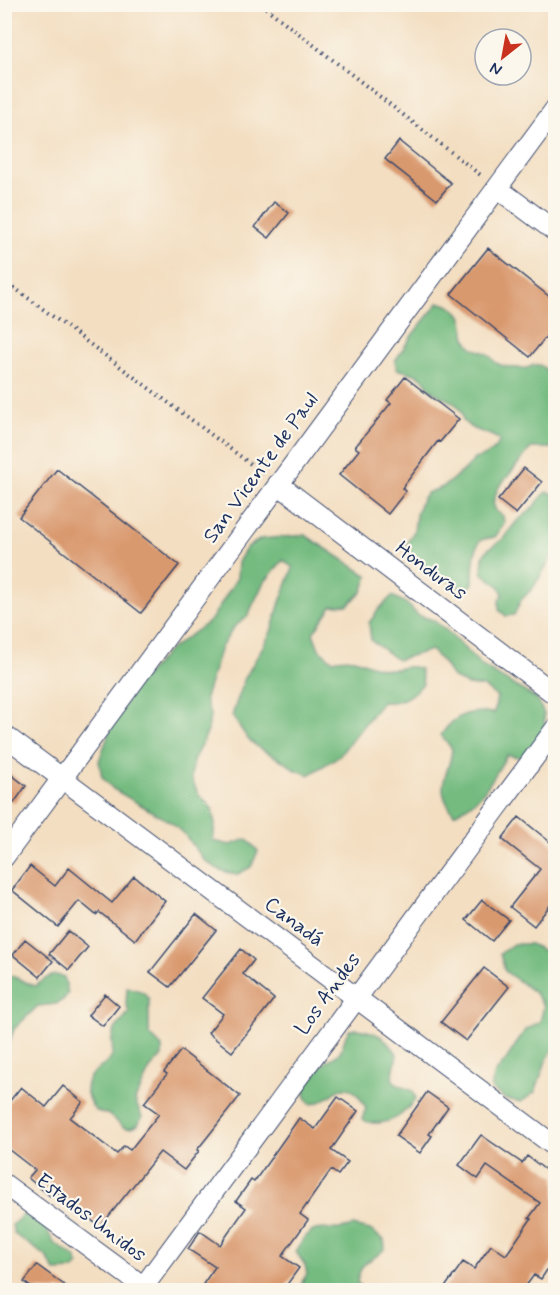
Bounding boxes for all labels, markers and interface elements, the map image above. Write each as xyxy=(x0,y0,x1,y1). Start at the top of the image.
north arrow xyxy=(473,27,533,87)
text: N xyxy=(486,57,506,80)
street label: San Vicente de Paul xyxy=(197,387,325,549)
street label: Honduras xyxy=(389,535,473,607)
street label: Canadá xyxy=(258,890,330,954)
street label: Los Andes xyxy=(289,947,367,1041)
street label: Estados Unidos xyxy=(30,1167,152,1269)

